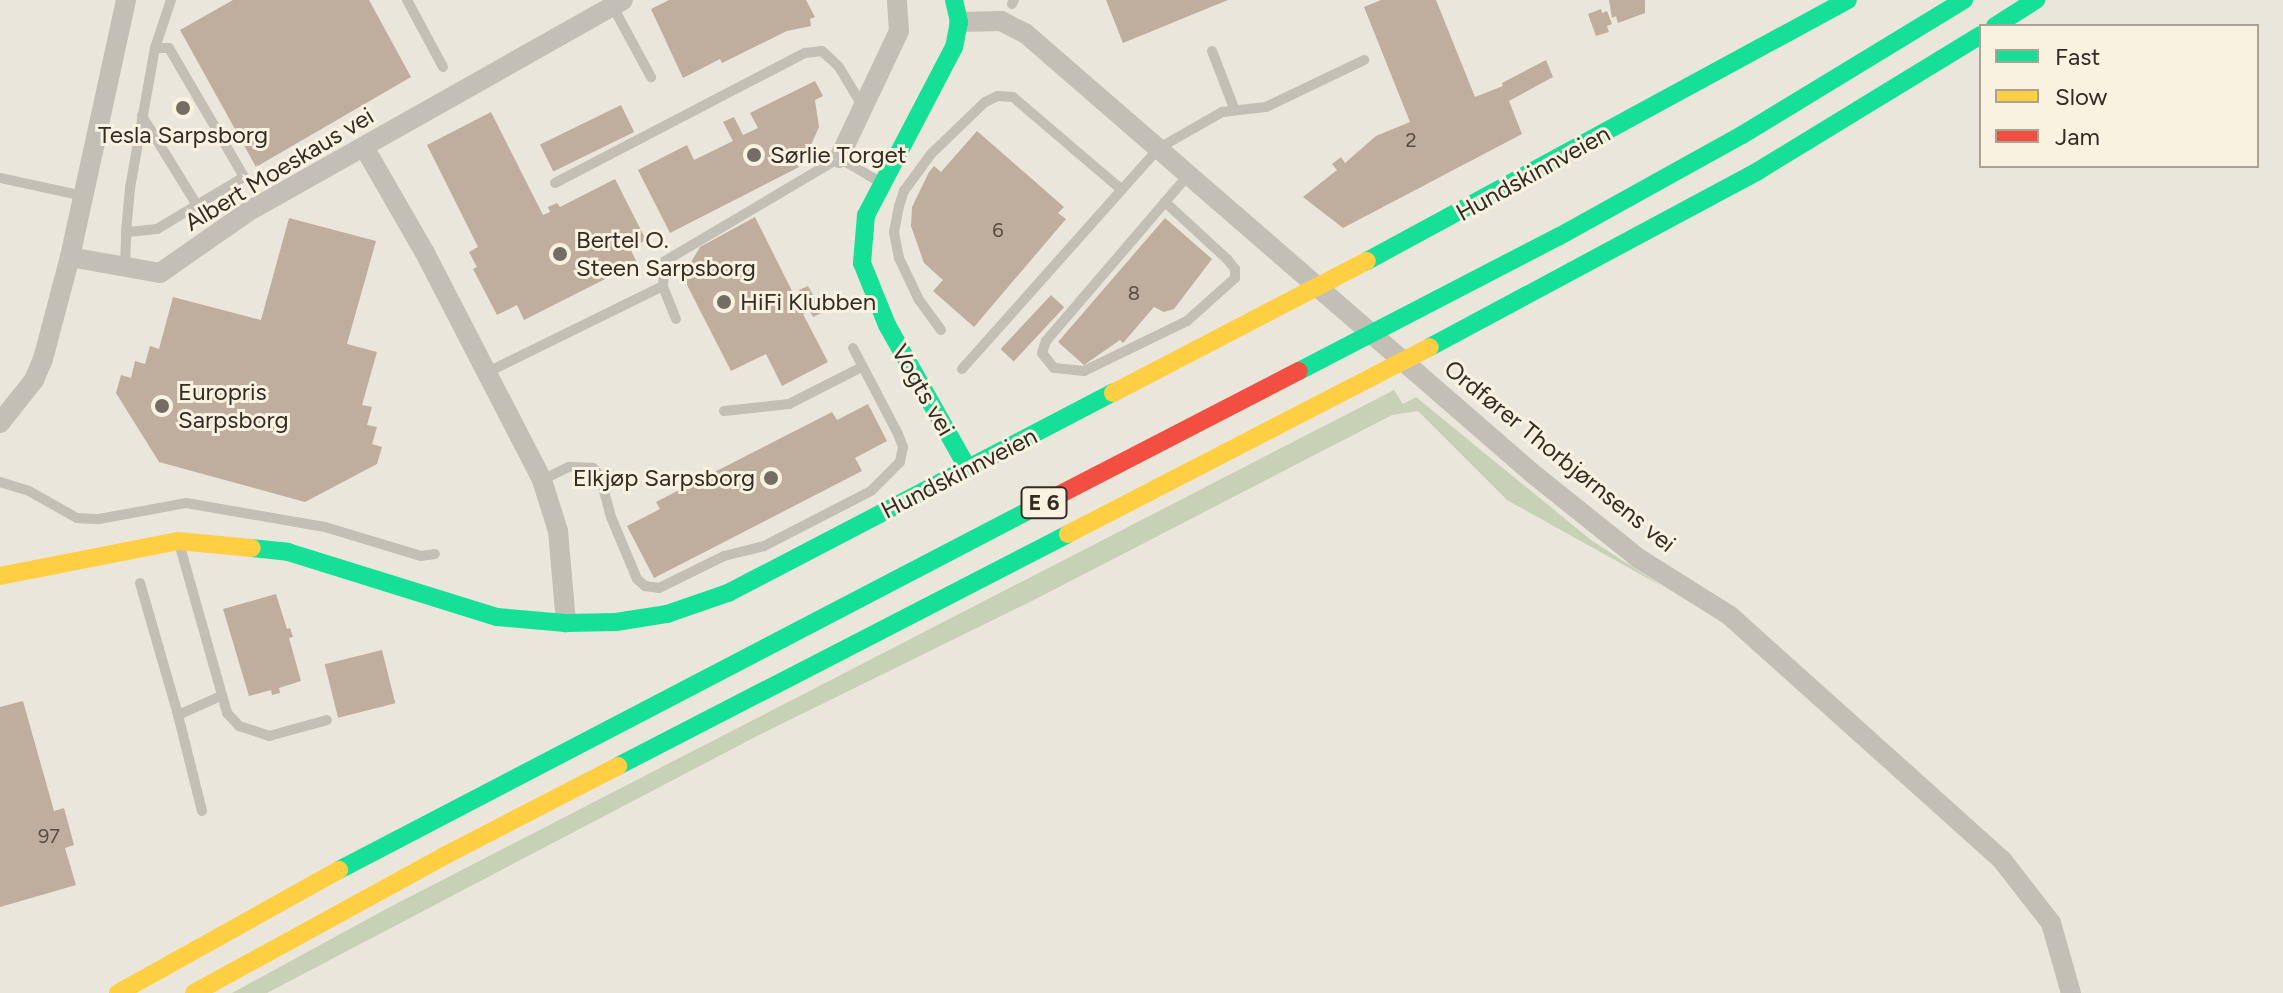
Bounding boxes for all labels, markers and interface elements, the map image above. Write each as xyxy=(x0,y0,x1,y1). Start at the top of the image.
legend xyxy=(1979,24,2259,168)
text: Fast xyxy=(2055,42,2100,71)
text: Slow xyxy=(2055,82,2107,111)
marker: Tesla Sarpsborg xyxy=(174,99,192,117)
street label: Albert Moeskaus vei xyxy=(179,101,379,237)
street label: Hundskinnveien xyxy=(1451,119,1615,227)
place label: Tesla Sarpsborg xyxy=(98,121,268,149)
text: Jam xyxy=(2055,122,2100,151)
house number: 2 xyxy=(1405,128,1417,152)
place label: Sørlie Torget xyxy=(770,141,907,169)
marker: Sørlie Torget xyxy=(745,146,763,164)
house number: 6 xyxy=(992,218,1004,242)
place label: Bertel O. Steen Sarpsborg xyxy=(576,226,756,282)
marker: Bertel O. Steen Sarpsborg xyxy=(551,245,569,263)
house number: 8 xyxy=(1128,281,1140,305)
place label: HiFi Klubben xyxy=(740,288,876,316)
marker: HiFi Klubben xyxy=(715,293,733,311)
street label: Vogts vei xyxy=(885,339,961,441)
street label: Ordfører Thorbjørnsens vei xyxy=(1439,354,1681,558)
place label: Europris Sarpsborg xyxy=(178,378,289,434)
marker: Europris Sarpsborg xyxy=(153,397,171,415)
street label: Hundskinnveien xyxy=(876,421,1042,525)
place label: Elkjøp Sarpsborg xyxy=(573,464,755,492)
marker: Elkjøp Sarpsborg xyxy=(762,469,780,487)
road number: E 6 xyxy=(1020,485,1068,521)
house number: 97 xyxy=(38,824,60,848)

